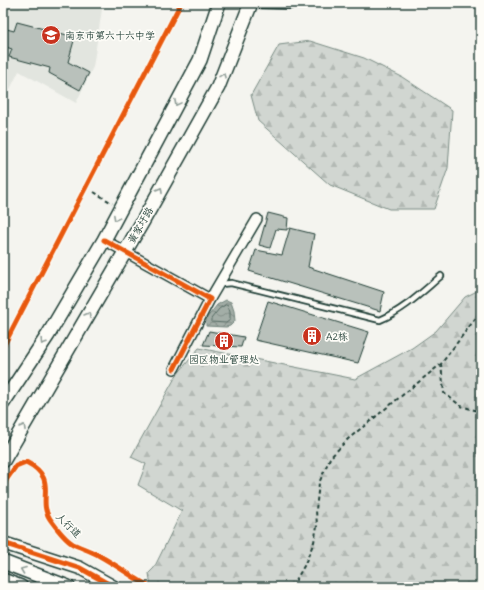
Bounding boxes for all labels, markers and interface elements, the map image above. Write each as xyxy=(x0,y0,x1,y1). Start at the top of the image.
school or university icon: 南京市第六十六中学 xyxy=(40,24,62,46)
place label: 南京市第六十六中学 xyxy=(65,29,155,42)
one-way arrow xyxy=(218,73,226,80)
one-way arrow xyxy=(174,99,182,106)
one-way arrow xyxy=(156,187,163,194)
street label: 黄家圩路 xyxy=(125,205,156,246)
one-way arrow xyxy=(113,214,121,221)
one-way arrow xyxy=(83,312,90,319)
building icon: A2栋 xyxy=(301,325,323,347)
building icon: 园区物业管理处 xyxy=(213,330,235,352)
place label: A2栋 xyxy=(326,330,348,343)
one-way arrow xyxy=(40,338,48,345)
place label: 园区物业管理处 xyxy=(189,353,259,366)
one-way arrow xyxy=(18,424,25,431)
street label: 人行道 xyxy=(53,510,84,541)
one-way arrow xyxy=(19,566,26,574)

